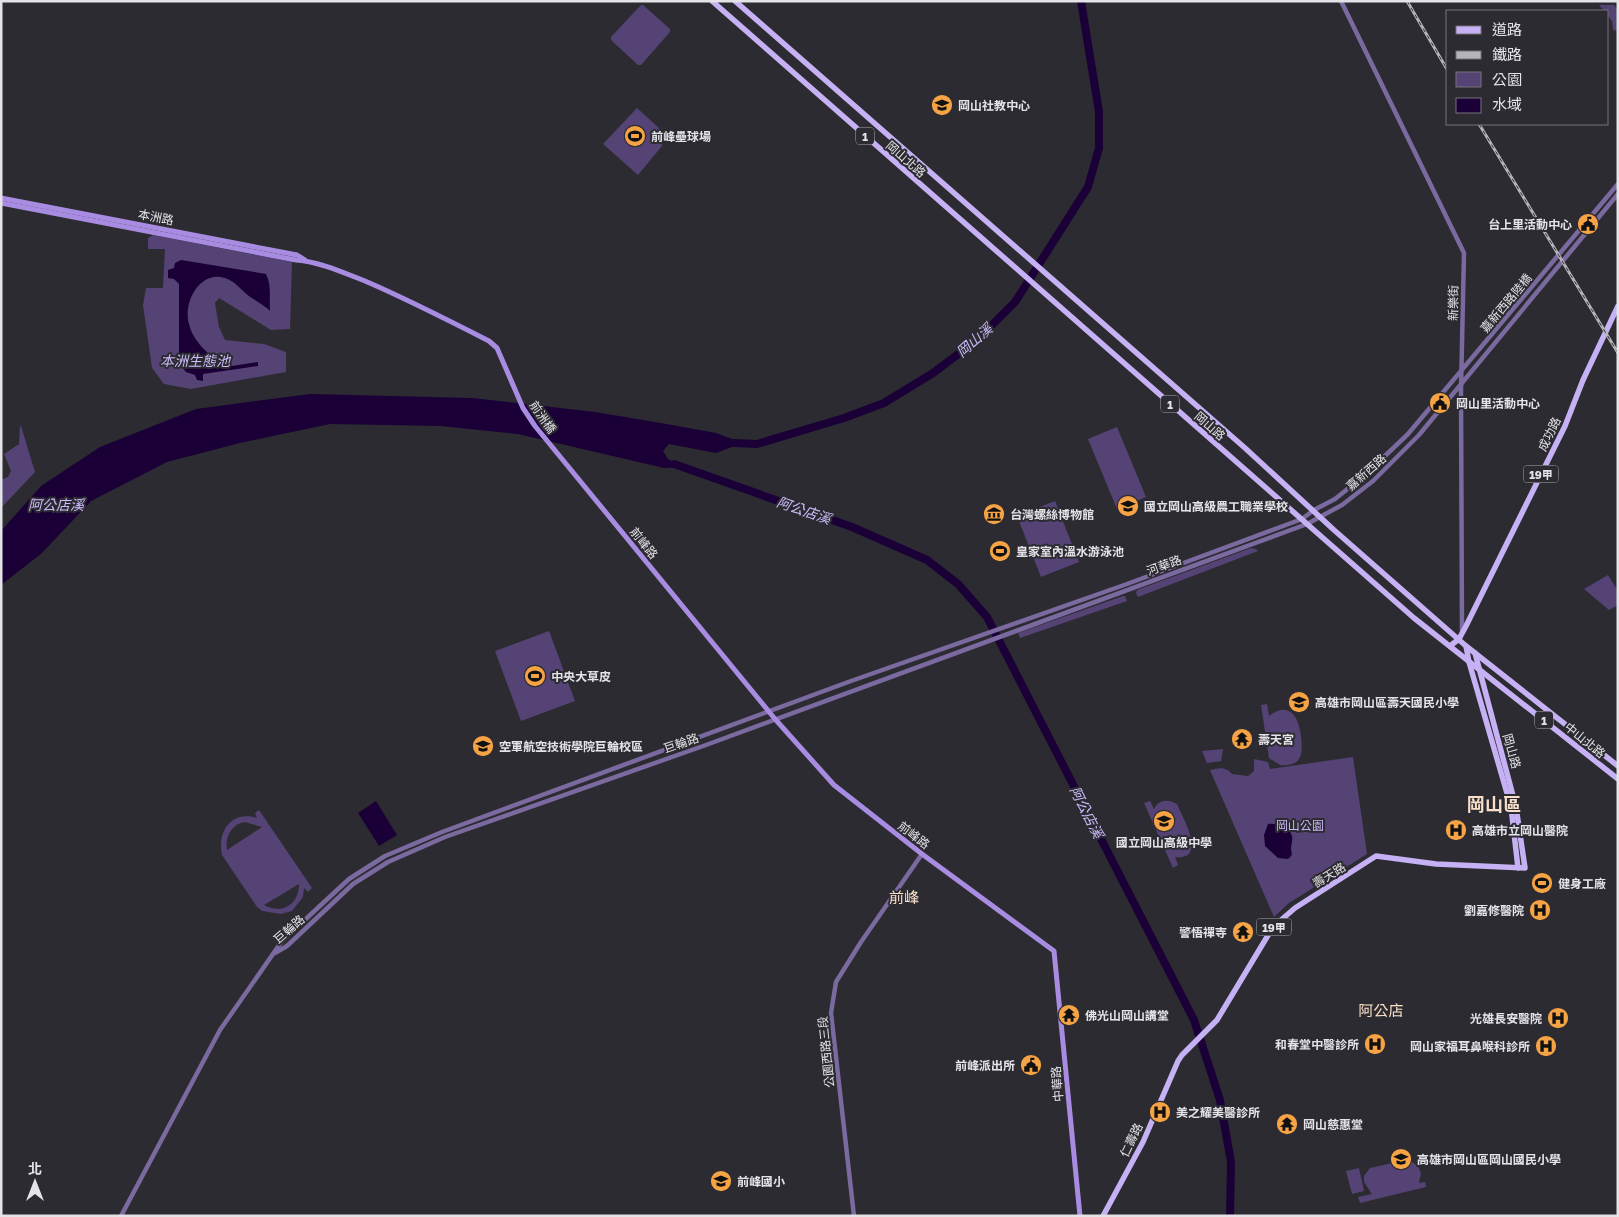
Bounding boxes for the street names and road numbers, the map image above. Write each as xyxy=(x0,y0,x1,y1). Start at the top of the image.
road number: 1 xyxy=(856,128,874,144)
street label: 岡山北路 xyxy=(883,138,929,180)
street label: 本洲路 xyxy=(137,206,175,228)
street label: 嘉新西路陸橋 xyxy=(1477,271,1535,335)
street label: 新樂街 xyxy=(1445,285,1461,321)
road number: 1 xyxy=(1161,396,1179,412)
street label: 前洲橋 xyxy=(527,398,559,436)
street label: 岡山路 xyxy=(1191,409,1229,443)
street label: 成功路 xyxy=(1534,415,1564,453)
street label: 嘉新西路 xyxy=(1343,451,1389,493)
road number: 19甲 xyxy=(1524,466,1558,482)
street label: 前峰路 xyxy=(627,524,661,562)
street label: 河華路 xyxy=(1145,552,1183,578)
road number: 1 xyxy=(1535,712,1553,728)
street label: 中山北路 xyxy=(1562,719,1608,761)
street label: 巨輪路 xyxy=(662,730,700,756)
street label: 岡山路 xyxy=(1500,732,1524,770)
street label: 前峰路 xyxy=(895,818,933,852)
street label: 壽天路 xyxy=(1310,859,1348,891)
street label: 巨輪路 xyxy=(270,912,308,946)
road number: 19甲 xyxy=(1256,919,1292,936)
street label: 公園西路三段 xyxy=(815,1015,837,1089)
street label: 中華路 xyxy=(1048,1065,1066,1103)
street label: 仁壽路 xyxy=(1116,1121,1146,1159)

